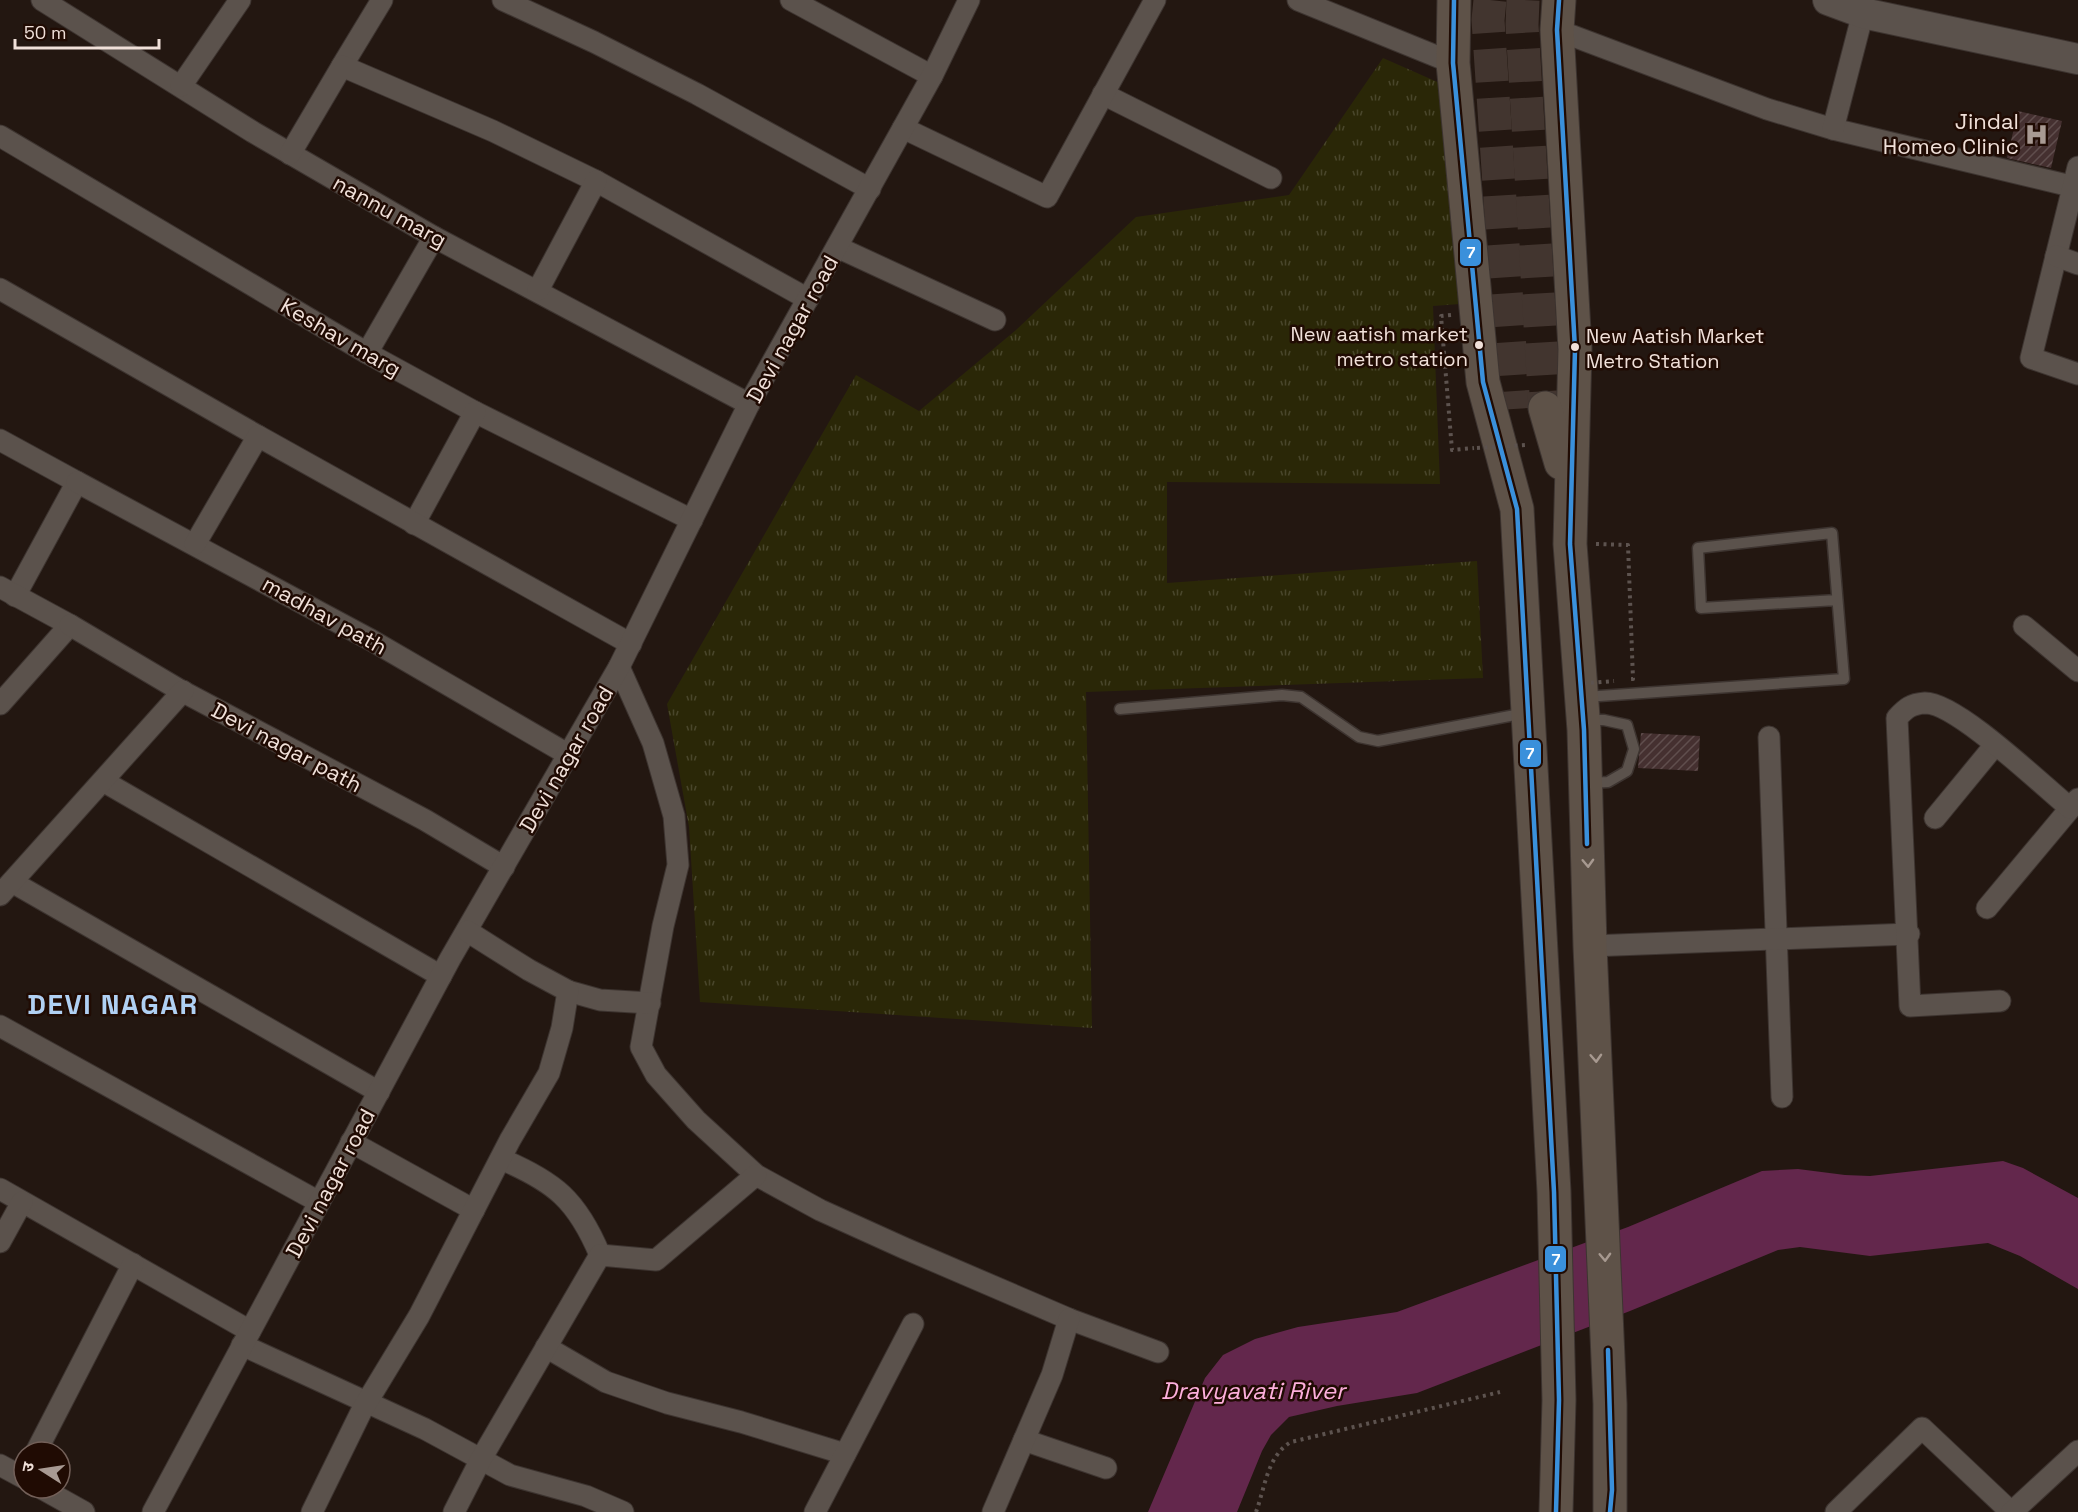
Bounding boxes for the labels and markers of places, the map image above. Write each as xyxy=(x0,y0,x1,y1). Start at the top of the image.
place label: Jindal Homeo Clinic xyxy=(1883,107,2019,160)
hospital icon: Jindal Homeo Clinic xyxy=(2024,121,2050,147)
place label: New aatish market metro station xyxy=(1290,321,1468,372)
place label: New Aatish Market Metro Station xyxy=(1586,323,1765,374)
marker: New aatish market metro station xyxy=(1473,339,1485,351)
marker: New Aatish Market Metro Station xyxy=(1569,341,1581,353)

